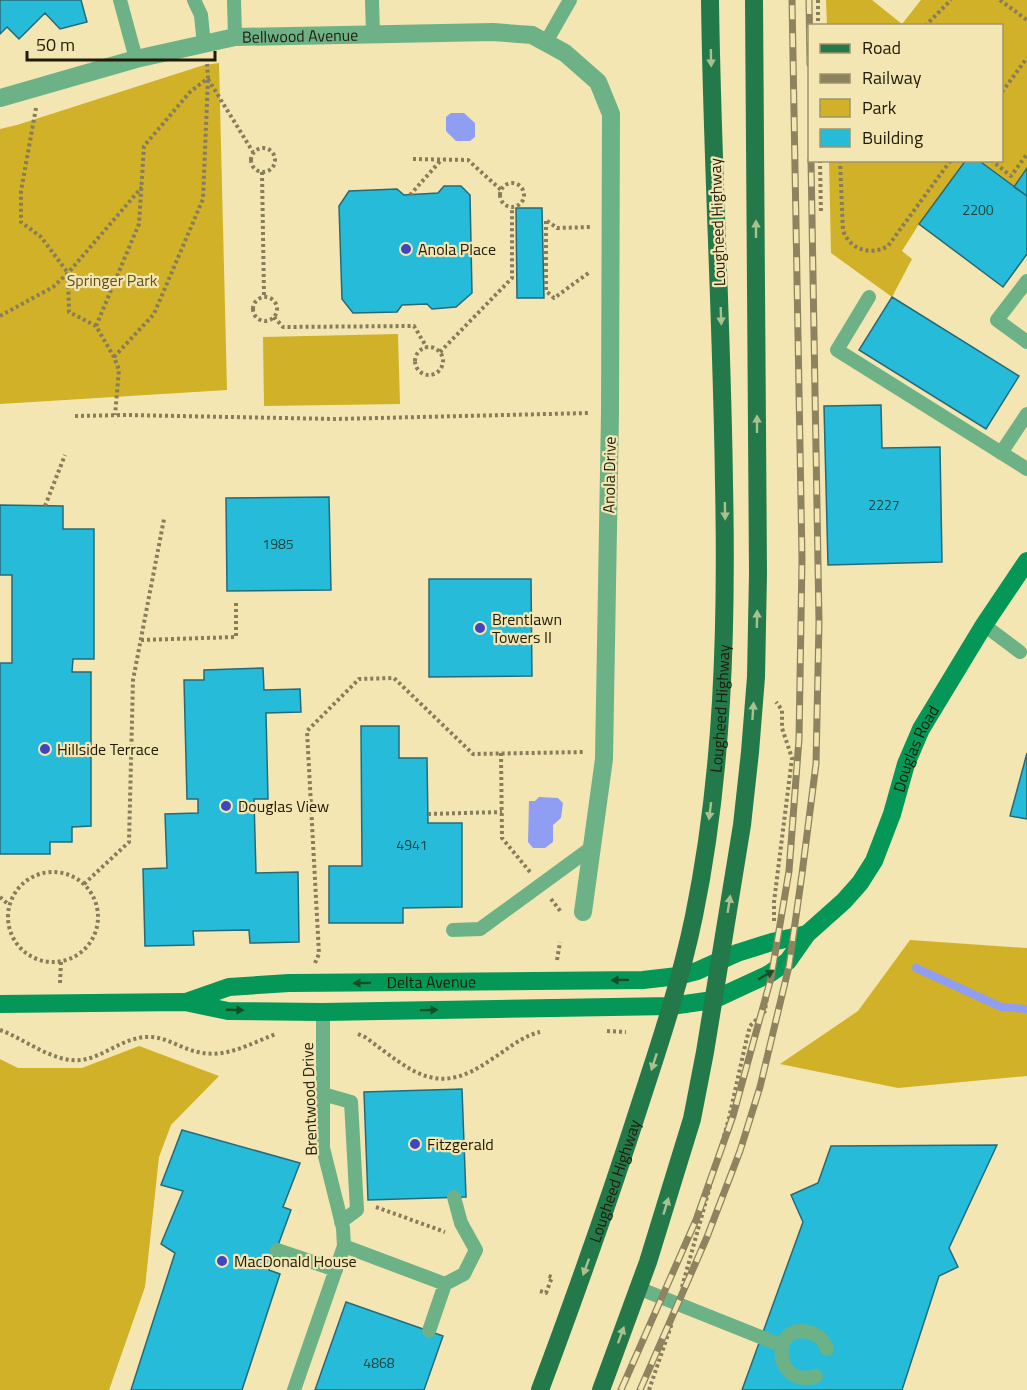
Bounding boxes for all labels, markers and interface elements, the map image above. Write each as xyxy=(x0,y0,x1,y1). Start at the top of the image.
street label: Bellwood Avenue xyxy=(242,23,359,49)
scale bar xyxy=(27,24,214,62)
legend xyxy=(808,24,1003,162)
text: 50 m xyxy=(36,31,75,58)
text: Road xyxy=(862,34,901,61)
one-way arrow xyxy=(706,49,716,68)
text: Railway xyxy=(862,64,922,91)
text: Park xyxy=(862,94,897,121)
text: Building xyxy=(862,124,923,151)
street label: Lougheed Highway xyxy=(703,157,731,287)
house number: 2200 xyxy=(962,199,994,220)
one-way arrow xyxy=(751,219,760,238)
place label: Anola Place xyxy=(418,237,496,261)
marker: Anola Place xyxy=(399,242,413,256)
park label: Springer Park xyxy=(67,268,158,292)
one-way arrow xyxy=(716,307,726,326)
one-way arrow xyxy=(752,414,762,433)
street label: Anola Drive xyxy=(596,436,622,514)
house number: 2227 xyxy=(868,494,900,515)
one-way arrow xyxy=(720,502,730,521)
house number: 1985 xyxy=(262,533,294,554)
place label: Brentlawn Towers II xyxy=(492,607,562,649)
one-way arrow xyxy=(752,609,762,628)
marker: Brentlawn Towers II xyxy=(473,621,487,635)
street label: Lougheed Highway xyxy=(703,644,736,774)
street label: Douglas Road xyxy=(887,700,945,795)
one-way arrow xyxy=(748,701,758,720)
place label: Hillside Terrace xyxy=(57,737,159,761)
marker: Hillside Terrace xyxy=(38,742,52,756)
place label: Douglas View xyxy=(238,794,329,818)
marker: Douglas View xyxy=(219,799,233,813)
one-way arrow xyxy=(705,801,714,820)
house number: 4941 xyxy=(396,834,428,855)
one-way arrow xyxy=(724,894,733,913)
street label: Delta Avenue xyxy=(387,969,476,994)
one-way arrow xyxy=(758,970,775,980)
one-way arrow xyxy=(610,975,629,985)
one-way arrow xyxy=(352,978,371,987)
one-way arrow xyxy=(420,1005,439,1015)
one-way arrow xyxy=(226,1006,245,1015)
street label: Brentwood Drive xyxy=(295,1042,323,1156)
one-way arrow xyxy=(648,1053,658,1071)
street label: Lougheed Highway xyxy=(583,1116,646,1246)
place label: Fitzgerald xyxy=(427,1132,494,1156)
marker: Fitzgerald xyxy=(408,1137,422,1151)
one-way arrow xyxy=(662,1197,671,1215)
place label: MacDonald House xyxy=(234,1249,357,1273)
marker: MacDonald House xyxy=(215,1254,229,1268)
one-way arrow xyxy=(580,1258,590,1276)
one-way arrow xyxy=(617,1326,627,1344)
house number: 4868 xyxy=(363,1352,395,1373)

